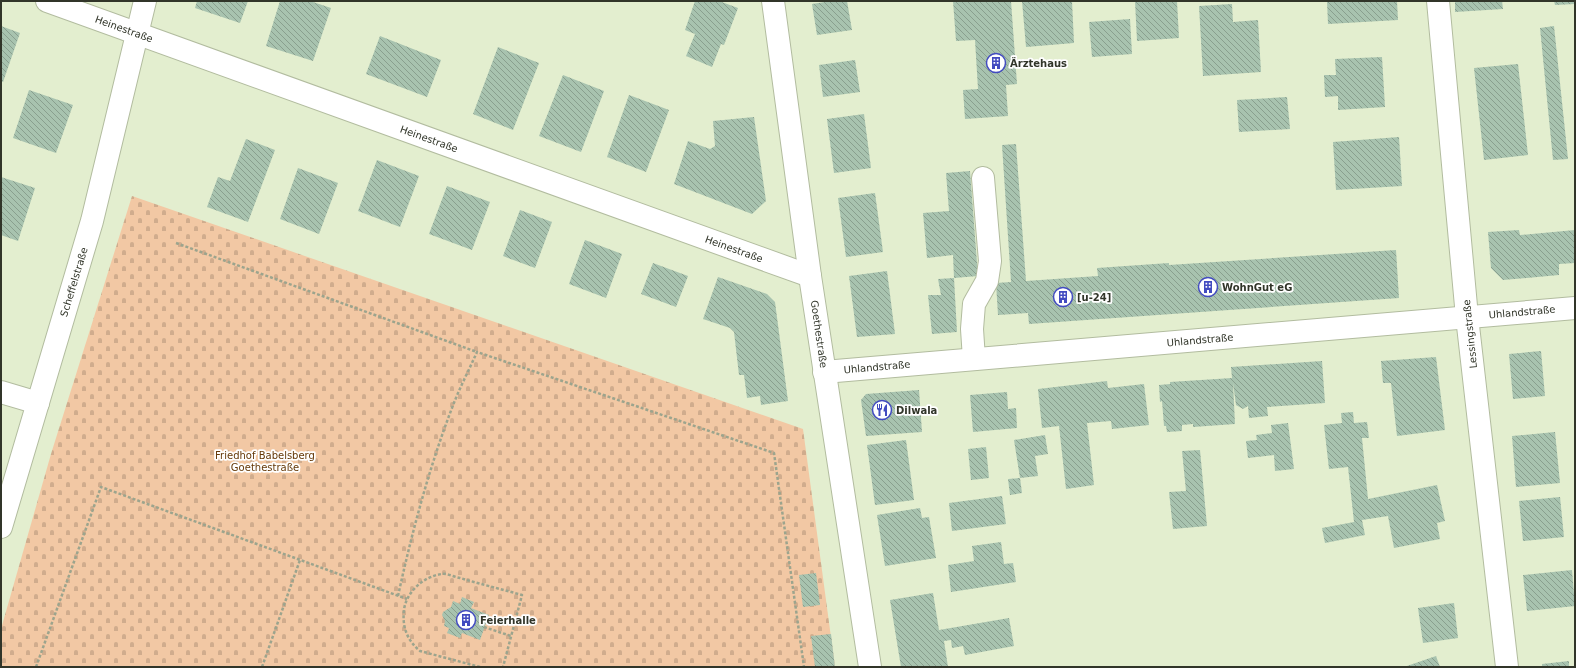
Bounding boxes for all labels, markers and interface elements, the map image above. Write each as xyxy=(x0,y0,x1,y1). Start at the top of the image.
street label: Heinestraße xyxy=(94,13,154,45)
building icon: Ärztehaus xyxy=(985,52,1007,74)
place label: Ärztehaus xyxy=(1010,56,1067,69)
street label: Heinestraße xyxy=(399,123,459,155)
street label: Heinestraße xyxy=(704,233,764,265)
street label: Scheffelstraße xyxy=(58,246,90,318)
building icon: WohnGut eG xyxy=(1197,276,1219,298)
place label: WohnGut eG xyxy=(1222,282,1292,293)
building icon: [u-24] xyxy=(1052,286,1074,308)
place label: [u-24] xyxy=(1077,292,1111,303)
street label: Goethestraße xyxy=(809,299,829,369)
street label: Lessingstraße xyxy=(1461,299,1479,369)
street label: Uhlandstraße xyxy=(1488,304,1556,320)
street label: Uhlandstraße xyxy=(1166,332,1234,348)
street label: Uhlandstraße xyxy=(843,359,911,375)
restaurant icon: Dilwala xyxy=(871,399,893,421)
place label: Dilwala xyxy=(896,405,937,416)
park label: Friedhof Babelsberg Goethestraße xyxy=(215,450,315,473)
building icon: Feierhalle xyxy=(455,609,477,631)
place label: Feierhalle xyxy=(480,615,536,626)

